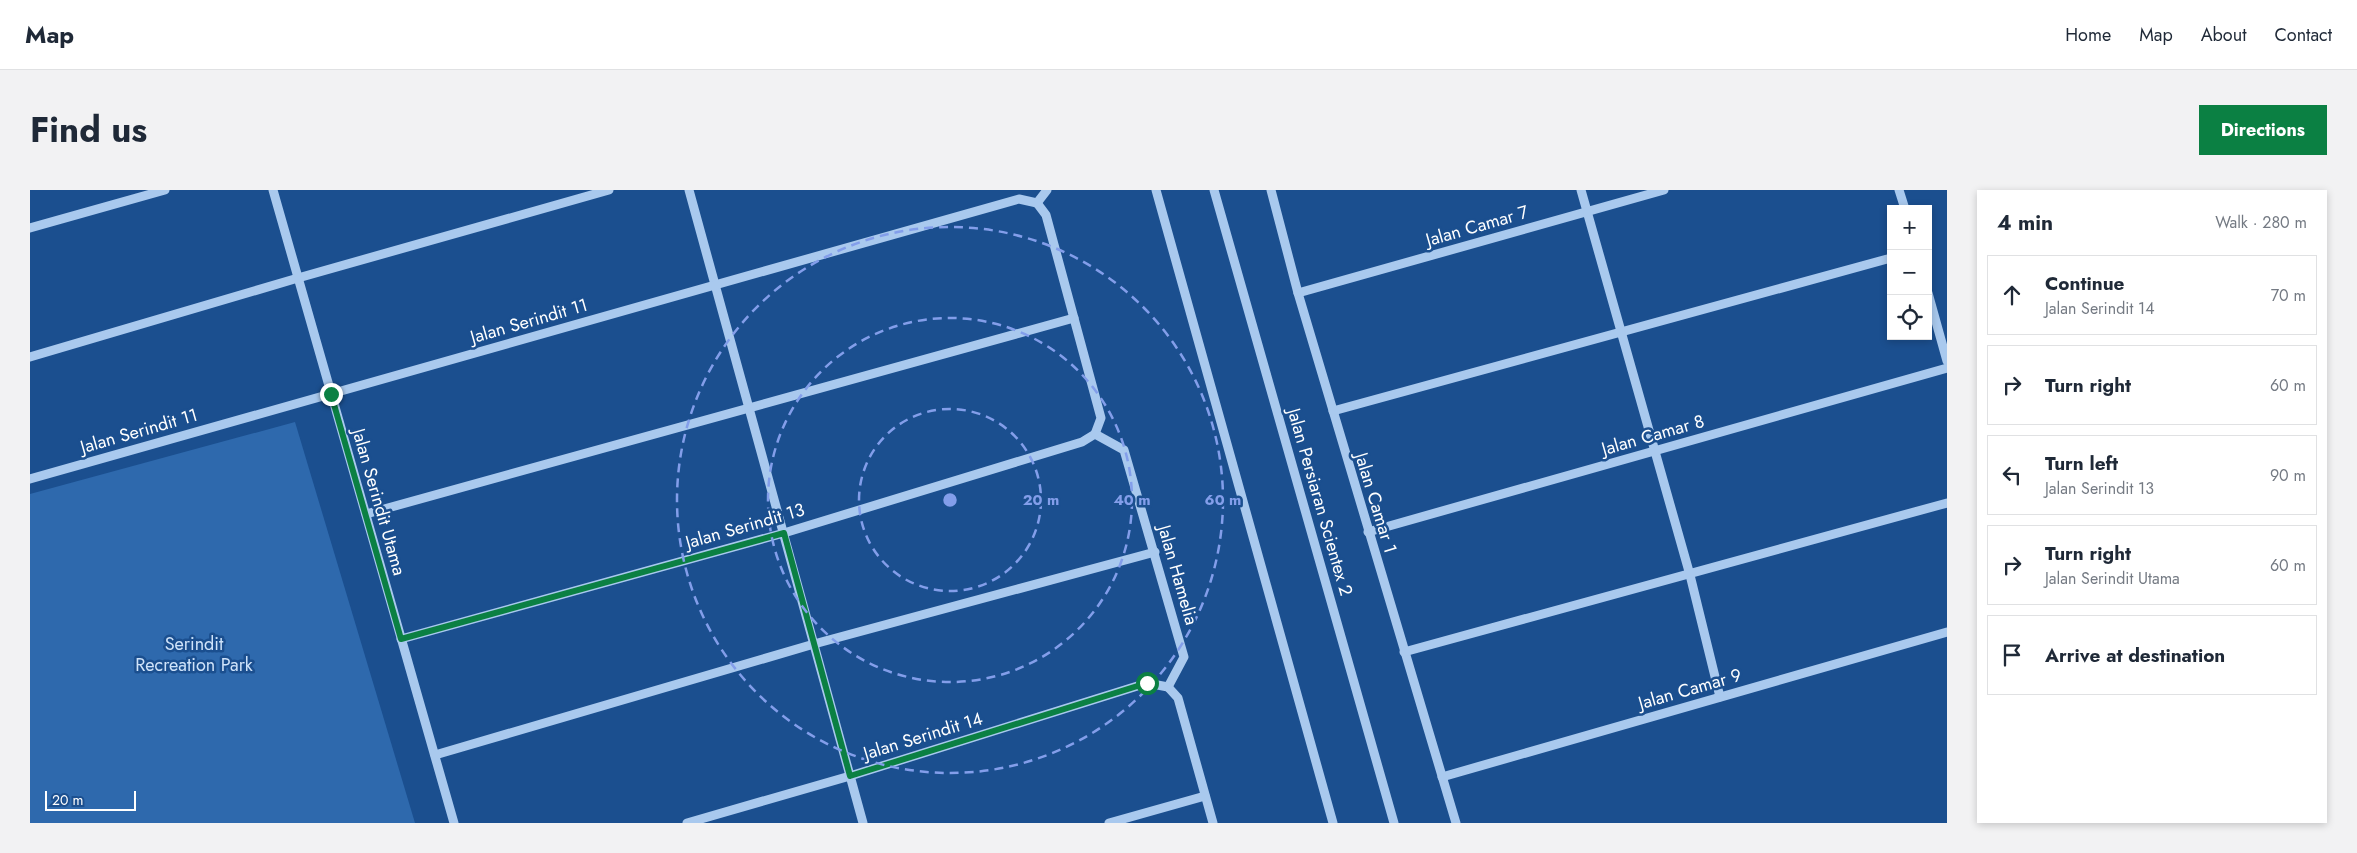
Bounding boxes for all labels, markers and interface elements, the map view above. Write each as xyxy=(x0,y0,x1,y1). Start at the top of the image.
text: Map xyxy=(25,17,74,52)
text: Home xyxy=(2065,22,2111,48)
text: Map xyxy=(2139,22,2173,48)
text: About xyxy=(2201,22,2246,48)
text: Contact xyxy=(2274,22,2332,48)
text: Find us xyxy=(30,105,147,155)
button: Directions xyxy=(2199,105,2327,155)
street label: Jalan Camar 7 xyxy=(1421,199,1532,254)
map controls xyxy=(1887,205,1932,340)
button: + xyxy=(1887,205,1932,250)
text: 4 min xyxy=(1997,208,2053,238)
text: Walk · 280 m xyxy=(2215,211,2307,234)
button: − xyxy=(1887,250,1932,295)
text: Continue xyxy=(2045,270,2124,297)
icon: ahead xyxy=(1998,281,2026,309)
text: 70 m xyxy=(2271,284,2306,307)
street label: Jalan Serindit 11 xyxy=(465,292,591,351)
button: locate xyxy=(1887,295,1932,340)
text: Jalan Serindit 14 xyxy=(2045,297,2155,320)
icon: right xyxy=(1998,371,2026,399)
text: Turn right xyxy=(2045,372,2131,399)
text: 60 m xyxy=(2270,374,2306,397)
route end xyxy=(320,383,343,406)
street label: Jalan Serindit 11 xyxy=(75,402,201,461)
street label: Jalan Persiaran Scientex 2 xyxy=(1280,403,1359,599)
street label: Jalan Camar 8 xyxy=(1597,408,1707,463)
street label: Jalan Serindit Utama xyxy=(345,424,412,578)
street label: Jalan Camar 1 xyxy=(1348,448,1404,557)
text: Turn left xyxy=(2045,450,2118,477)
icon: left xyxy=(1998,461,2026,489)
text: 90 m xyxy=(2270,464,2306,487)
text: Jalan Serindit 13 xyxy=(2045,477,2154,500)
text: 20 m xyxy=(1023,489,1059,511)
text: 40 m xyxy=(1113,489,1151,511)
text: 60 m xyxy=(1205,489,1241,511)
centre of rings xyxy=(941,491,959,509)
street label: Jalan Serindit 13 xyxy=(681,497,808,556)
street label: Jalan Hamelia xyxy=(1151,520,1205,628)
text: Turn right xyxy=(2045,540,2131,567)
icon: right xyxy=(1998,551,2026,579)
text: 60 m xyxy=(2270,554,2306,577)
text: Jalan Serindit Utama xyxy=(2045,567,2180,590)
park label: Serindit Recreation Park xyxy=(135,631,253,678)
icon: arrive xyxy=(1998,641,2026,669)
text: Arrive at destination xyxy=(2045,642,2225,669)
street label: Jalan Camar 9 xyxy=(1633,662,1745,717)
route start xyxy=(1136,672,1159,695)
street label: Jalan Serindit 14 xyxy=(858,706,986,767)
scale bar xyxy=(45,788,136,811)
text: 20 m xyxy=(52,790,84,810)

